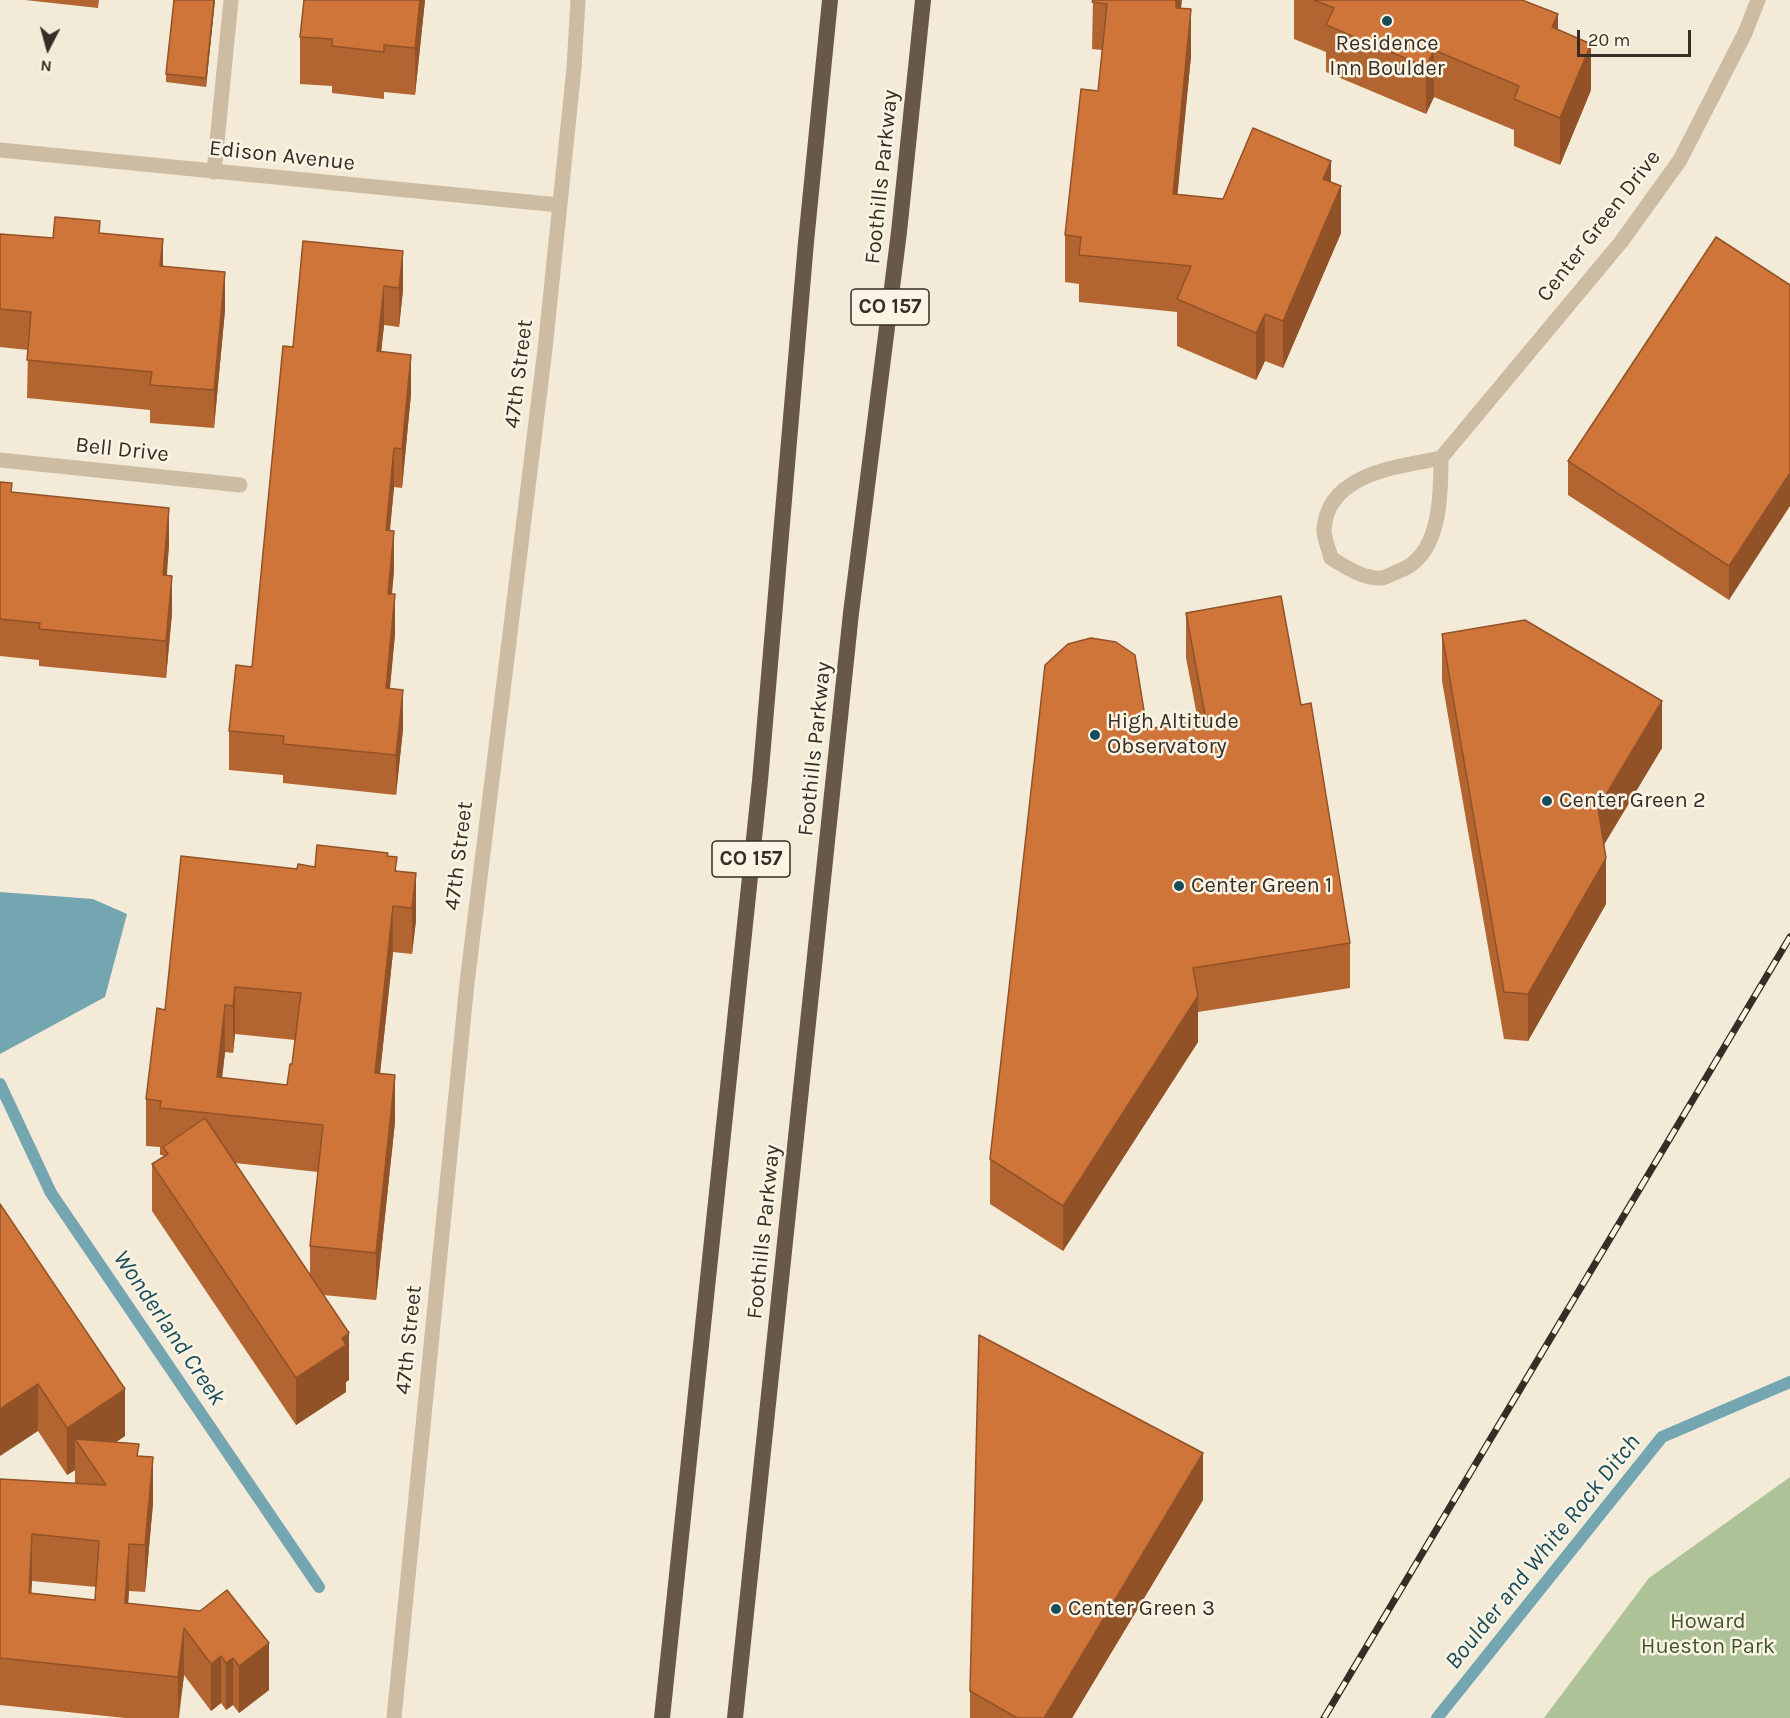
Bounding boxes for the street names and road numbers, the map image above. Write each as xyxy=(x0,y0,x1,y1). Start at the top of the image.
street label: Foothills Parkway xyxy=(860,89,904,265)
street label: Edison Avenue xyxy=(208,135,356,177)
street label: Center Green Drive xyxy=(1532,145,1666,307)
road number: CO 157 xyxy=(851,289,929,325)
street label: 47th Street xyxy=(499,318,539,430)
street label: Bell Drive xyxy=(74,432,170,468)
street label: Foothills Parkway xyxy=(793,661,837,837)
street label: 47th Street xyxy=(439,800,479,912)
road number: CO 157 xyxy=(712,841,790,877)
street label: Foothills Parkway xyxy=(742,1144,786,1320)
street label: 47th Street xyxy=(390,1284,428,1396)

